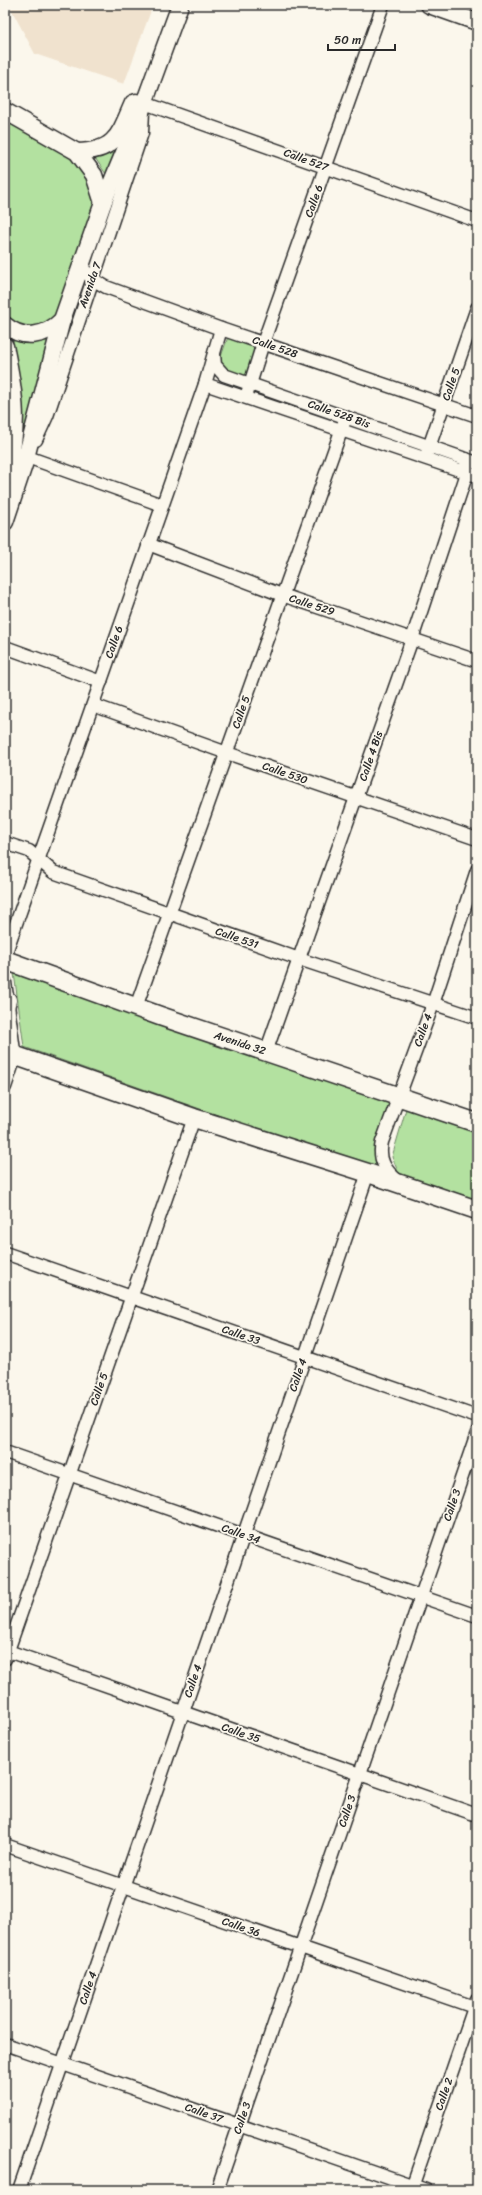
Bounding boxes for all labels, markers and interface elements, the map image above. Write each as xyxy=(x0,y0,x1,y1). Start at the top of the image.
scale bar xyxy=(328,26,395,52)
text: 50 m xyxy=(334,29,361,51)
street label: Calle 527 xyxy=(281,143,332,177)
street label: Calle 6 xyxy=(299,182,329,220)
street label: Avenida 7 xyxy=(73,259,107,311)
street label: Calle 528 xyxy=(250,330,301,364)
street label: Calle 5 xyxy=(436,365,466,403)
street label: Calle 528 Bis xyxy=(305,394,374,434)
street label: Calle 529 xyxy=(287,589,338,621)
street label: Calle 6 xyxy=(100,623,128,661)
street label: Calle 5 xyxy=(226,693,256,731)
street label: Calle 4 Bis xyxy=(354,727,389,784)
street label: Calle 530 xyxy=(260,756,310,790)
street label: Calle 531 xyxy=(213,922,261,954)
street label: Calle 4 xyxy=(408,1011,438,1049)
street label: Avenida 32 xyxy=(211,1025,269,1061)
street label: Calle 33 xyxy=(219,1320,263,1350)
street label: Calle 4 xyxy=(283,1356,313,1394)
street label: Calle 5 xyxy=(84,1370,114,1408)
street label: Calle 3 xyxy=(438,1486,466,1524)
street label: Calle 34 xyxy=(219,1518,263,1550)
street label: Calle 4 xyxy=(178,1662,208,1700)
street label: Calle 35 xyxy=(219,1718,263,1749)
street label: Calle 3 xyxy=(333,1792,361,1830)
street label: Calle 36 xyxy=(219,1912,263,1942)
street label: Calle 4 xyxy=(73,1969,103,2007)
street label: Calle 2 xyxy=(430,2074,459,2113)
street label: Calle 37 xyxy=(182,2098,226,2129)
street label: Calle 3 xyxy=(228,2099,256,2137)

